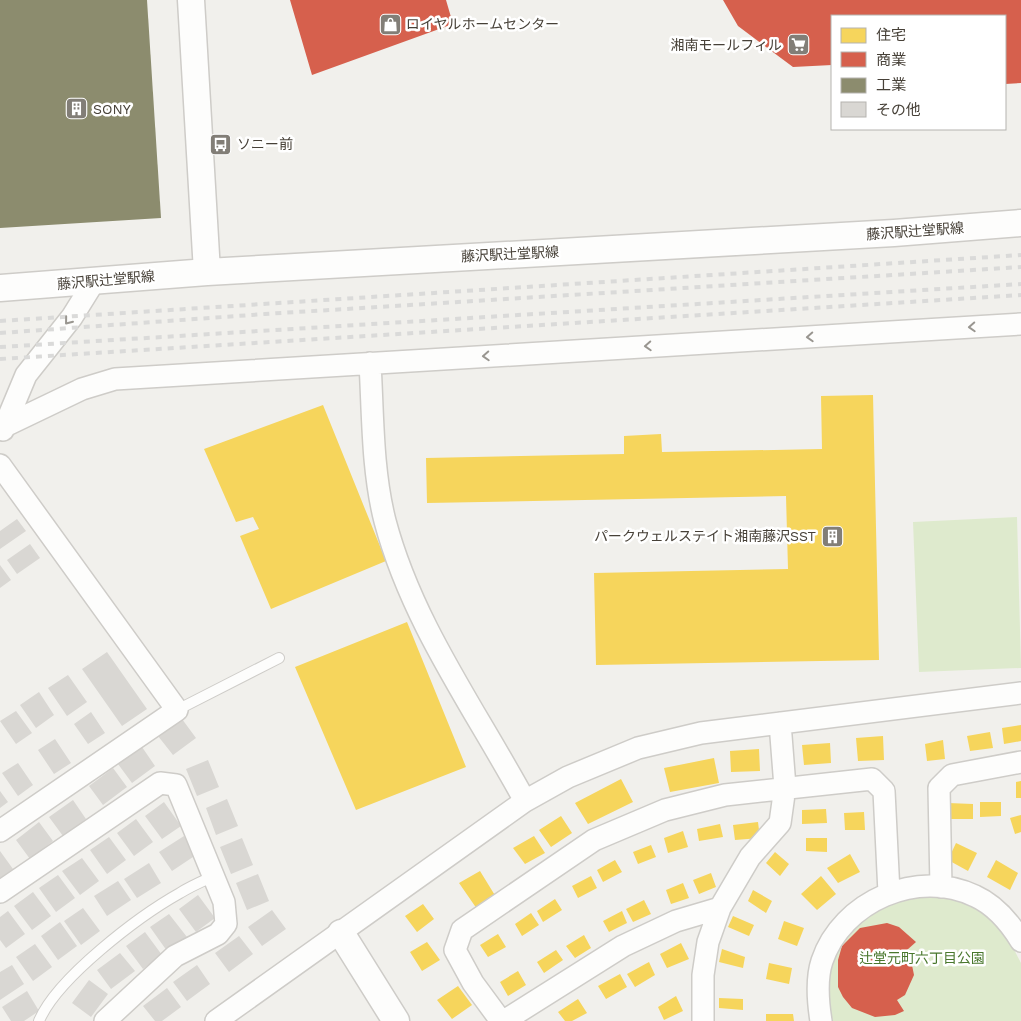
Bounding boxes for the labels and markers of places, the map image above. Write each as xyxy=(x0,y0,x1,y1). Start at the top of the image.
shop icon: ロイヤルホームセンター xyxy=(378,12,402,36)
place label: ロイヤルホームセンター xyxy=(406,16,559,32)
supermarket icon: 湘南モールフィル xyxy=(786,33,810,57)
place label: 湘南モールフィル xyxy=(670,37,782,53)
building icon: SONY xyxy=(65,97,89,121)
place label: SONY xyxy=(93,101,131,117)
bus stop icon: ソニー前 xyxy=(209,132,233,156)
place label: ソニー前 xyxy=(237,136,293,152)
building icon: パークウェルステイト湘南藤沢SST xyxy=(820,524,844,548)
place label: パークウェルステイト湘南藤沢SST xyxy=(594,528,817,544)

